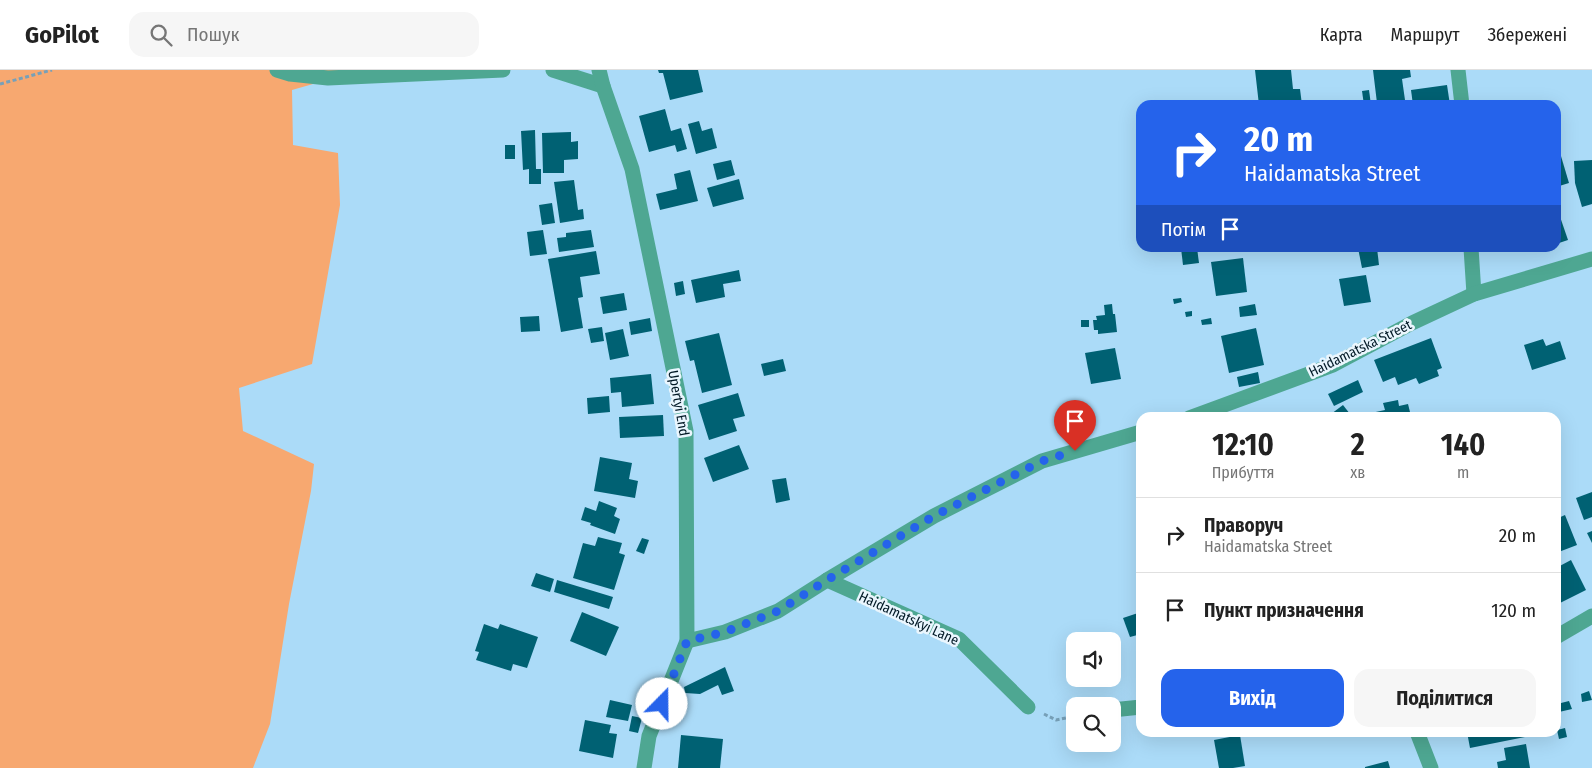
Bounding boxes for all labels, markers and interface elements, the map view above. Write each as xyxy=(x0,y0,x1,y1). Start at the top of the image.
search box xyxy=(129,12,479,57)
text: GoPilot xyxy=(25,21,99,49)
icon: search xyxy=(147,21,175,49)
text: Пошук xyxy=(187,23,239,46)
text: Карта xyxy=(1320,24,1363,46)
text: Маршрут xyxy=(1391,24,1460,46)
text: Збережені xyxy=(1488,24,1567,46)
text: 20 m xyxy=(1244,118,1313,160)
icon: right xyxy=(1161,120,1226,185)
text: Haidamatska Street xyxy=(1244,160,1421,187)
icon: arrive xyxy=(1216,215,1244,243)
text: Потім xyxy=(1161,218,1206,241)
street label: Haidamatska Street xyxy=(1306,316,1415,381)
street label: Upertyi End xyxy=(664,369,693,437)
pin xyxy=(1054,400,1096,451)
icon: arrive xyxy=(1061,407,1089,435)
text: 12:10 xyxy=(1212,427,1274,463)
text: 2 xyxy=(1351,427,1365,463)
text: 140 xyxy=(1441,427,1485,463)
text: Прибуття xyxy=(1212,463,1275,482)
text: хв xyxy=(1350,463,1365,482)
text: m xyxy=(1457,463,1469,482)
text: Праворуч xyxy=(1204,514,1283,537)
icon: right xyxy=(1161,521,1189,549)
text: 20 m xyxy=(1499,524,1536,547)
text: Haidamatska Street xyxy=(1204,537,1332,556)
street label: Haidamatskyi Lane xyxy=(856,588,962,649)
icon: arrive xyxy=(1161,596,1189,624)
text: Пункт призначення xyxy=(1204,599,1364,622)
text: 120 m xyxy=(1491,599,1536,622)
map controls xyxy=(1066,632,1121,752)
button: sound xyxy=(1066,632,1121,687)
button: Вихід xyxy=(1161,669,1344,727)
button: Поділитися xyxy=(1354,669,1536,727)
position arrow xyxy=(635,677,687,729)
button: search xyxy=(1066,697,1121,752)

